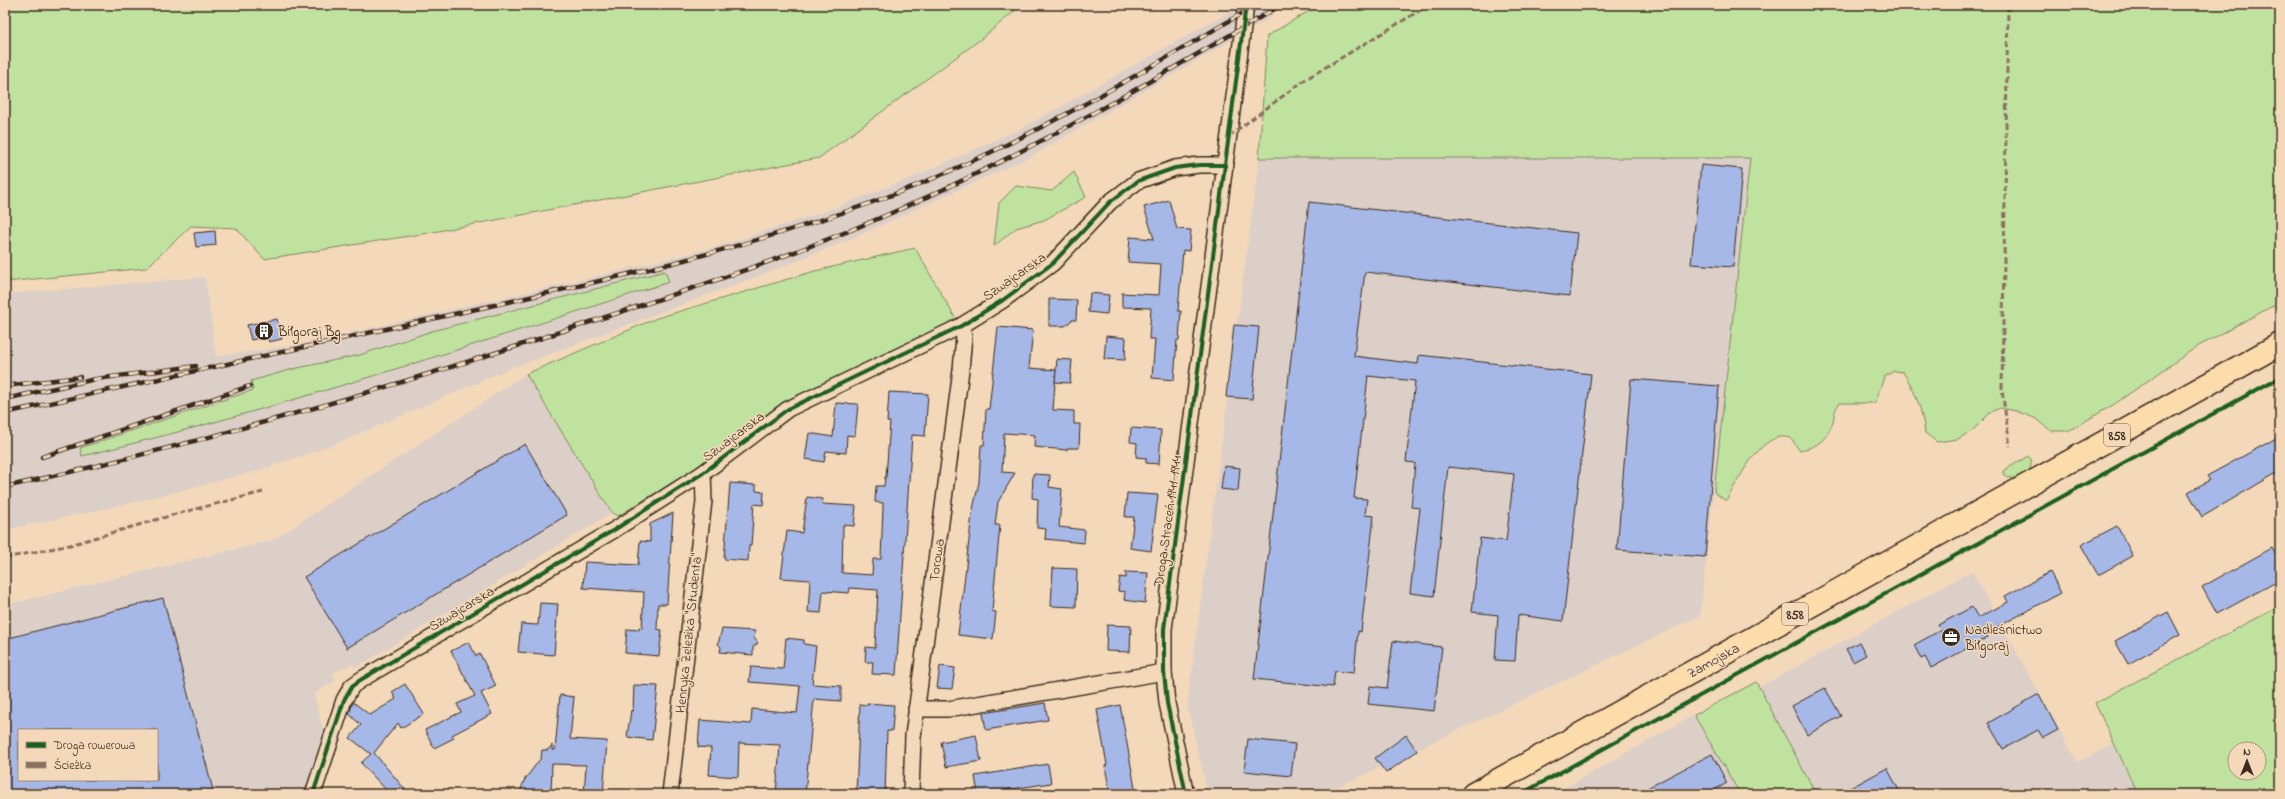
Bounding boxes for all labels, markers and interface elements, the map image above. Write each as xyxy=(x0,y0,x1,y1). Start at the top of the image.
street label: Szwajcarska xyxy=(979,248,1051,307)
building icon: Biłgoraj Bg xyxy=(253,320,275,342)
place label: Biłgoraj Bg xyxy=(277,322,341,344)
street label: Szwajcarska xyxy=(698,407,770,468)
road number: 858 xyxy=(2104,424,2130,446)
street label: Droga Straceń 1941-1944 xyxy=(1149,454,1189,589)
street label: Torowa xyxy=(924,537,951,583)
street label: Henryka Żelezika "Studenta" xyxy=(671,552,709,714)
street label: Szwajcarska xyxy=(425,581,499,637)
road number: 858 xyxy=(1782,603,1808,625)
place label: Nadleśnictwo Biłgoraj xyxy=(1964,620,2042,658)
office icon: Nadleśnictwo Biłgoraj xyxy=(1940,626,1962,648)
street label: Zamojska xyxy=(1684,638,1744,684)
legend xyxy=(18,729,158,781)
text: Droga rowerowa xyxy=(53,737,135,756)
north arrow xyxy=(2227,741,2267,781)
text: N xyxy=(2243,744,2251,760)
text: Ścieżka xyxy=(54,757,91,775)

